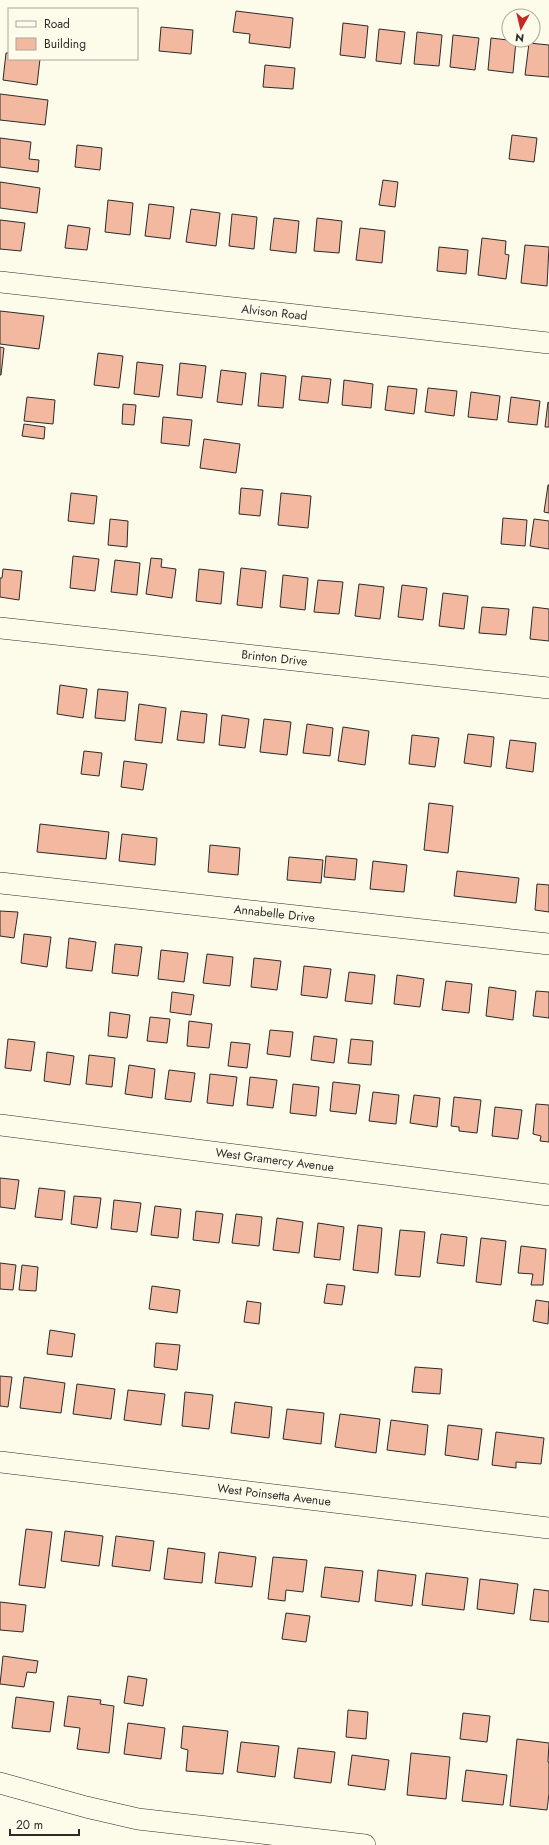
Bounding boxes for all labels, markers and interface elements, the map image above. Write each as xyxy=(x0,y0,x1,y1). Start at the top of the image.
legend xyxy=(8,8,138,60)
north arrow xyxy=(501,8,541,48)
text: Road xyxy=(44,15,70,33)
text: N xyxy=(514,29,525,46)
text: Building xyxy=(44,35,86,53)
street label: Alvison Road xyxy=(240,300,308,325)
street label: Brinton Drive xyxy=(240,645,308,671)
street label: Annabelle Drive xyxy=(233,900,316,927)
street label: West Gramercy Avenue xyxy=(214,1144,335,1177)
street label: West Poinsetta Avenue xyxy=(216,1479,332,1511)
scale bar xyxy=(10,1811,79,1837)
text: 20 m xyxy=(16,1816,43,1834)

